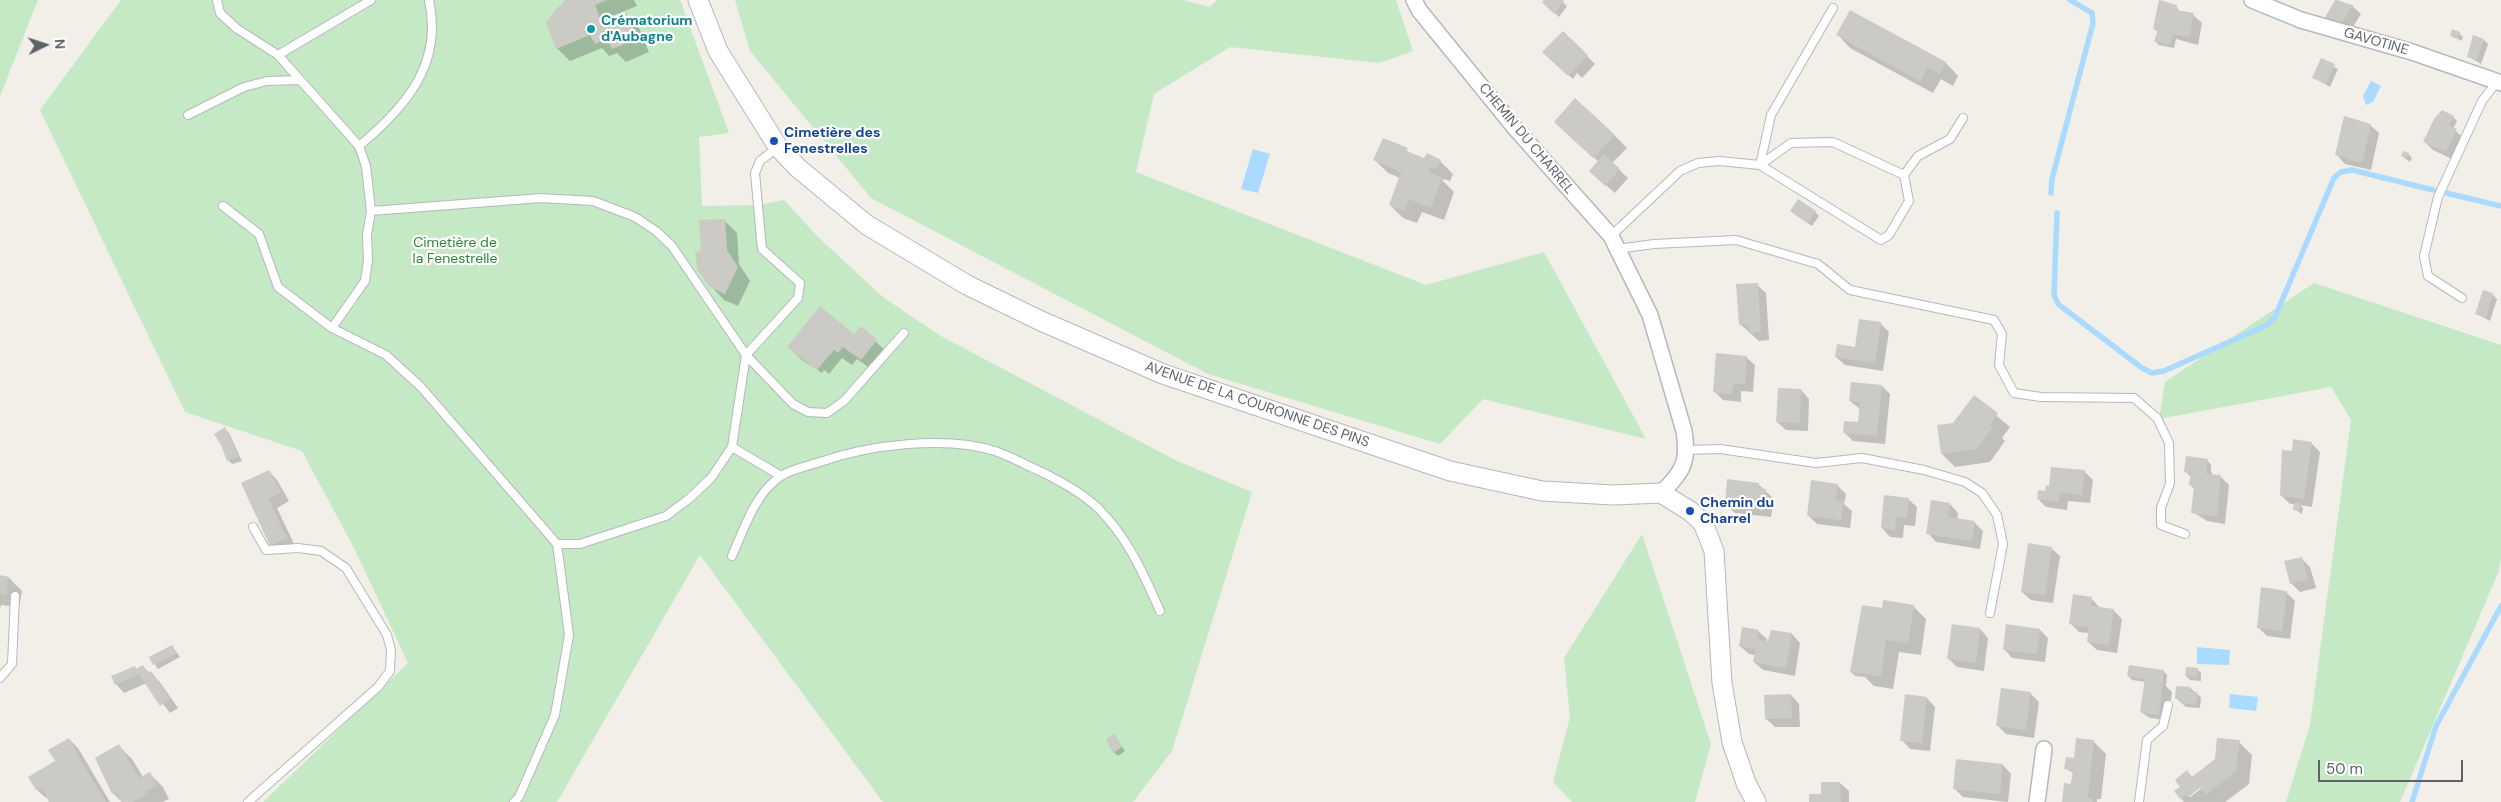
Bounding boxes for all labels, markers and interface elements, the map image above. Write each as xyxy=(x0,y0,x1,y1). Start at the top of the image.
place label: Crématorium d'Aubagne xyxy=(601,13,692,46)
north arrow xyxy=(20,20,70,70)
marker: Crématorium d'Aubagne xyxy=(585,23,597,35)
street label: GAVOTINE xyxy=(2342,25,2410,59)
text: N xyxy=(51,38,69,50)
street label: CHEMIN DU CHARREL xyxy=(1475,80,1577,198)
place label: Cimetière des Fenestrelles xyxy=(784,125,880,158)
marker: Cimetière des Fenestrelles xyxy=(768,135,780,147)
park label: Cimetière de la Fenestrelle xyxy=(413,235,497,268)
street label: AVENUE DE LA COURONNE DES PINS xyxy=(1143,359,1371,451)
place label: Chemin du Charrel xyxy=(1700,495,1774,528)
marker: Chemin du Charrel xyxy=(1684,505,1696,517)
scale bar xyxy=(2321,750,2466,782)
text: 50 m xyxy=(2326,759,2363,779)

